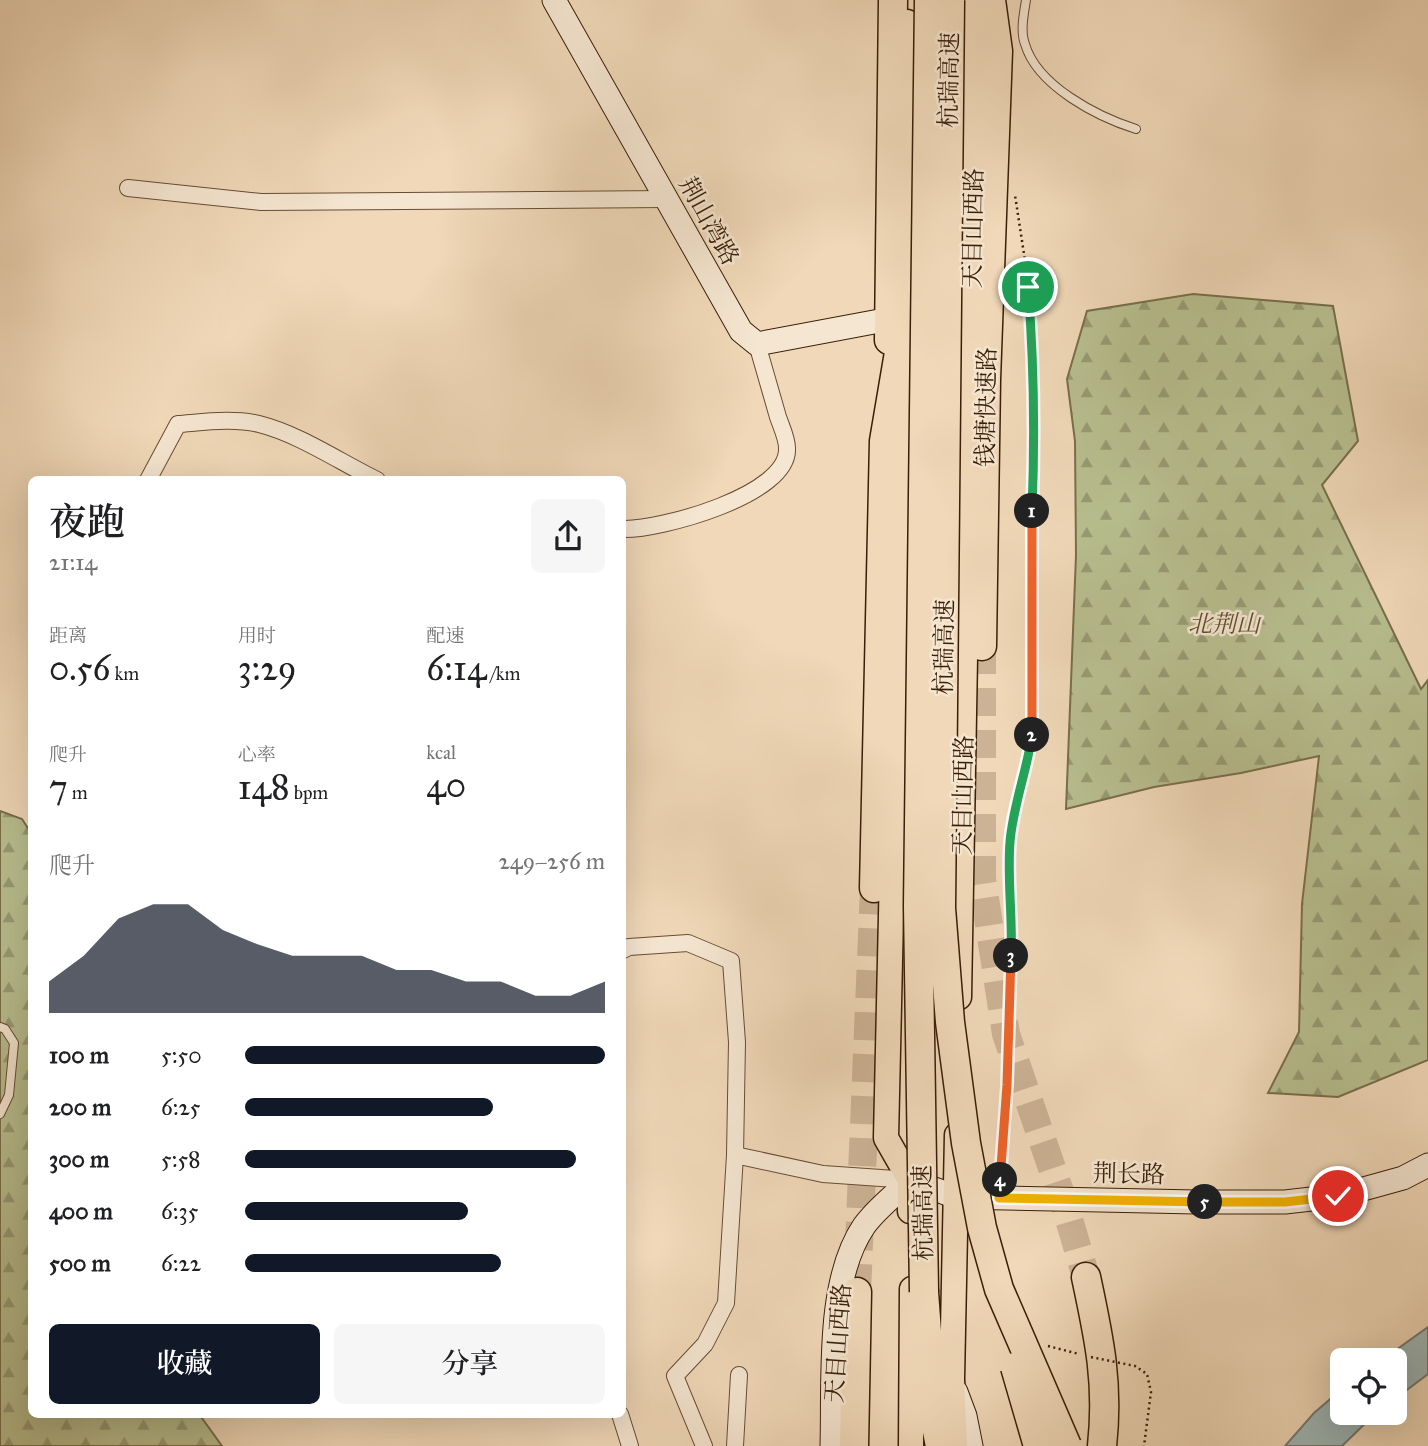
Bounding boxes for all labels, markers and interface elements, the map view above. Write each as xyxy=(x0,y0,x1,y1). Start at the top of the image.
street label: 杭瑞高速 xyxy=(933,32,965,128)
street label: 天目山西路 xyxy=(957,168,989,288)
street label: 荆山湾路 xyxy=(673,172,745,270)
pin xyxy=(998,257,1058,317)
icon: arrive xyxy=(1009,268,1047,306)
street label: 钱塘快速路 xyxy=(970,347,1002,467)
pin: 1 xyxy=(1014,494,1050,528)
text: 夜跑 xyxy=(49,499,125,545)
button: share xyxy=(531,499,605,573)
text: 1 xyxy=(1028,499,1035,522)
text: 21:14 xyxy=(49,548,97,576)
street label: 杭瑞高速 xyxy=(928,599,960,695)
park label: 北荆山 xyxy=(1188,609,1262,639)
text: 距离 xyxy=(49,624,87,647)
text: 用时 xyxy=(238,624,276,647)
text: 配速 xyxy=(426,624,464,647)
text: 0.56 xyxy=(49,647,110,690)
text: 3:29 xyxy=(238,647,297,690)
text: 6:14 xyxy=(426,647,486,690)
text: km xyxy=(110,662,139,685)
text: /km xyxy=(486,662,520,685)
pin: 2 xyxy=(1014,718,1050,752)
text: 2 xyxy=(1027,723,1036,746)
street label: 天目山西路 xyxy=(947,735,979,855)
text: kcal xyxy=(426,741,456,764)
text: 爬升 xyxy=(49,743,87,766)
text: 心率 xyxy=(238,743,276,766)
text: 40 xyxy=(426,764,466,807)
text: 7 xyxy=(49,766,68,809)
text: 148 xyxy=(238,766,290,809)
text: m xyxy=(68,781,88,804)
text: bpm xyxy=(290,781,328,804)
text: 249–256 m xyxy=(499,847,605,875)
text: 爬升 xyxy=(49,851,95,879)
pin: 3 xyxy=(993,939,1028,974)
text: 3 xyxy=(1007,944,1014,967)
text: 100 m xyxy=(49,1041,109,1069)
text: 5:50 xyxy=(161,1041,202,1069)
text: 200 m xyxy=(49,1093,111,1121)
text: 6:25 xyxy=(161,1093,200,1121)
text: 300 m xyxy=(49,1145,109,1173)
text: 5:58 xyxy=(161,1145,200,1173)
street label: 荆长路 xyxy=(1093,1158,1165,1190)
pin: 4 xyxy=(982,1162,1018,1198)
street label: 杭瑞高速 xyxy=(907,1165,939,1261)
pin xyxy=(1308,1166,1368,1226)
text: 4 xyxy=(994,1168,1005,1191)
icon: check xyxy=(1319,1177,1357,1215)
pin: 5 xyxy=(1188,1184,1222,1220)
text: 5 xyxy=(1200,1190,1209,1213)
text: 400 m xyxy=(49,1197,113,1225)
text: 6:35 xyxy=(161,1197,198,1225)
text: 500 m xyxy=(49,1249,111,1277)
text: 6:22 xyxy=(161,1249,201,1277)
street label: 天目山西路 xyxy=(819,1282,857,1404)
button: 收藏 xyxy=(49,1324,320,1404)
button: 分享 xyxy=(334,1324,605,1404)
map controls xyxy=(1330,1348,1407,1425)
button: locate xyxy=(1330,1348,1407,1425)

